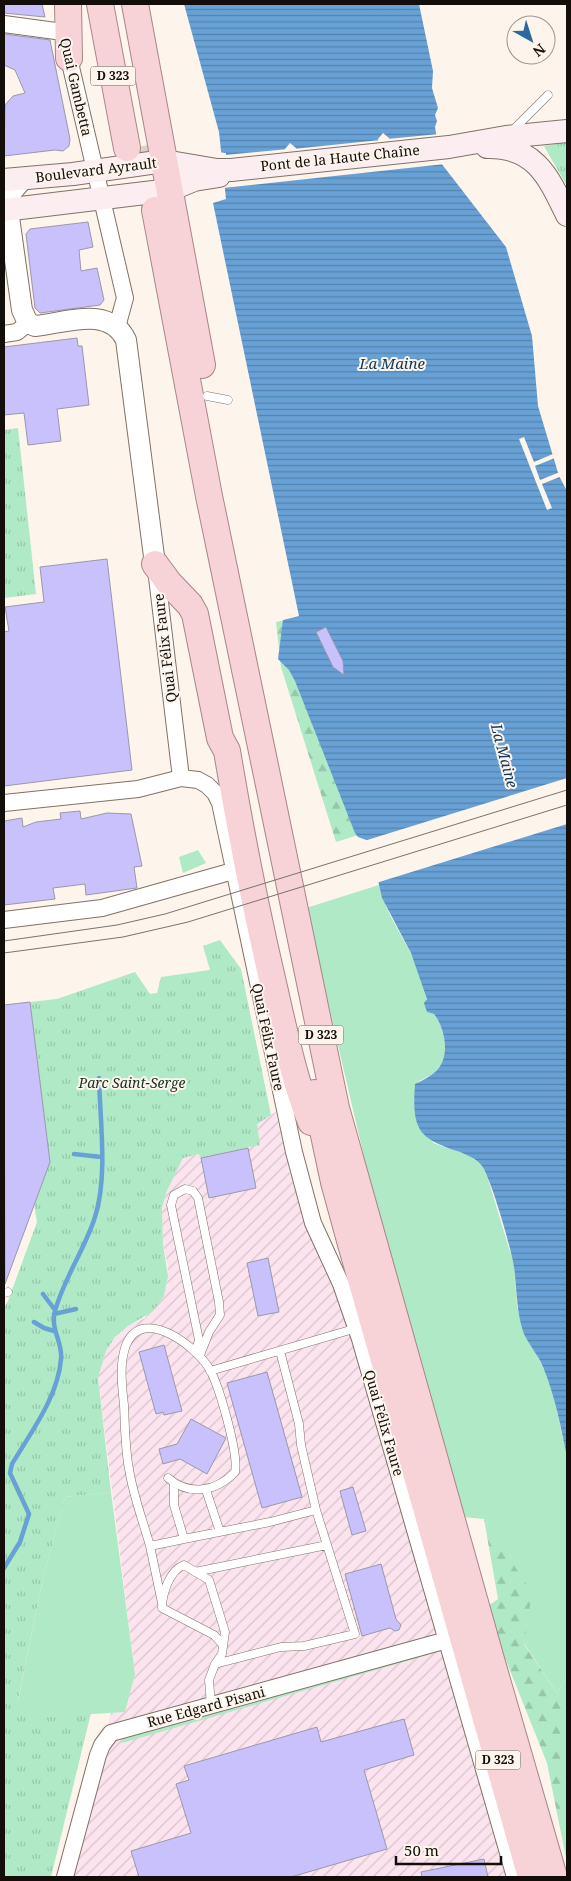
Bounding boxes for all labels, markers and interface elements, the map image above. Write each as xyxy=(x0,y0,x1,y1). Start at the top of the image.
north arrow xyxy=(506,15,556,65)
street label: Quai Gambetta xyxy=(56,36,97,138)
text: N xyxy=(529,40,550,61)
road number: D 323 xyxy=(90,66,136,85)
street label: Pont de la Haute Chaîne xyxy=(259,140,421,175)
street label: Boulevard Ayrault xyxy=(34,153,158,186)
water label: La Maine xyxy=(358,353,425,373)
street label: Quai Félix Faure xyxy=(148,593,181,704)
water label: La Maine xyxy=(487,720,523,791)
street label: Quai Félix Faure xyxy=(248,981,289,1092)
road number: D 323 xyxy=(298,1026,344,1044)
park label: Parc Saint-Serge xyxy=(78,1073,186,1092)
street label: Quai Félix Faure xyxy=(360,1368,409,1478)
street label: Rue Edgard Pisani xyxy=(145,1681,267,1731)
road number: D 323 xyxy=(476,1750,520,1770)
scale bar xyxy=(396,1834,501,1866)
text: 50 m xyxy=(404,1840,439,1860)

